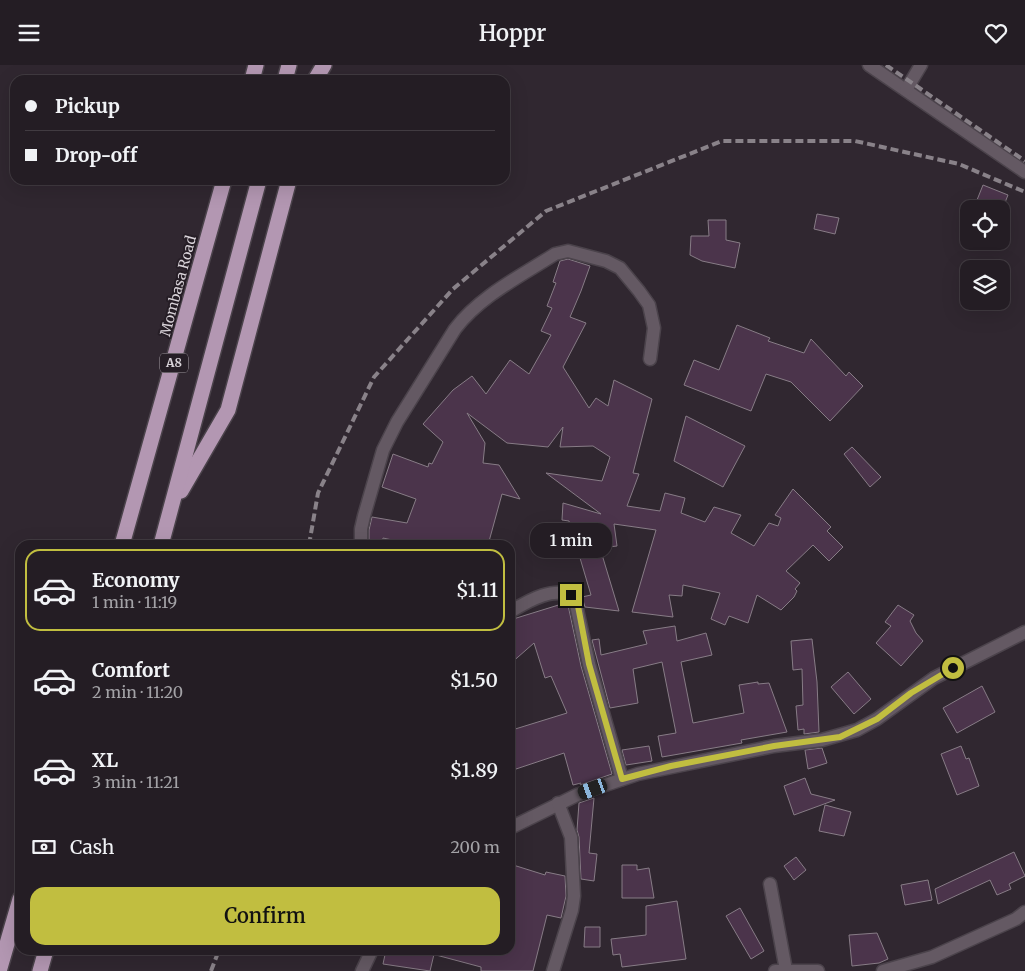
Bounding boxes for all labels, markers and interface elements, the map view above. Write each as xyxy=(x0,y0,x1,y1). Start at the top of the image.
icon: menu xyxy=(15,19,43,47)
text: Hoppr xyxy=(479,19,546,47)
icon: heart xyxy=(982,19,1010,47)
text: Pickup xyxy=(55,94,120,118)
text: Drop-off xyxy=(55,143,137,167)
map controls xyxy=(960,200,1010,310)
button: locate xyxy=(960,200,1010,250)
street label: Mombasa Road xyxy=(156,233,200,338)
button: layers xyxy=(960,260,1010,310)
road number: A8 xyxy=(160,353,188,373)
callout: 1 min xyxy=(530,523,612,557)
text: 1 min xyxy=(549,530,593,550)
icon: car xyxy=(32,568,77,613)
text: Economy xyxy=(92,568,180,592)
text: $1.11 xyxy=(456,578,498,602)
route end xyxy=(560,584,582,606)
text: 1 min · 11:19 xyxy=(92,592,177,612)
route start xyxy=(942,657,964,679)
icon: car xyxy=(32,658,77,703)
text: Comfort xyxy=(92,658,170,682)
text: $1.50 xyxy=(450,668,498,692)
text: 2 min · 11:20 xyxy=(92,682,183,702)
icon: car xyxy=(32,748,77,793)
text: XL xyxy=(92,748,118,772)
text: $1.89 xyxy=(450,758,498,782)
text: 3 min · 11:21 xyxy=(92,772,180,792)
car xyxy=(576,777,609,801)
icon: cash xyxy=(30,833,58,861)
text: Cash xyxy=(70,835,114,859)
text: 200 m xyxy=(450,837,500,857)
button: Confirm xyxy=(30,887,500,945)

